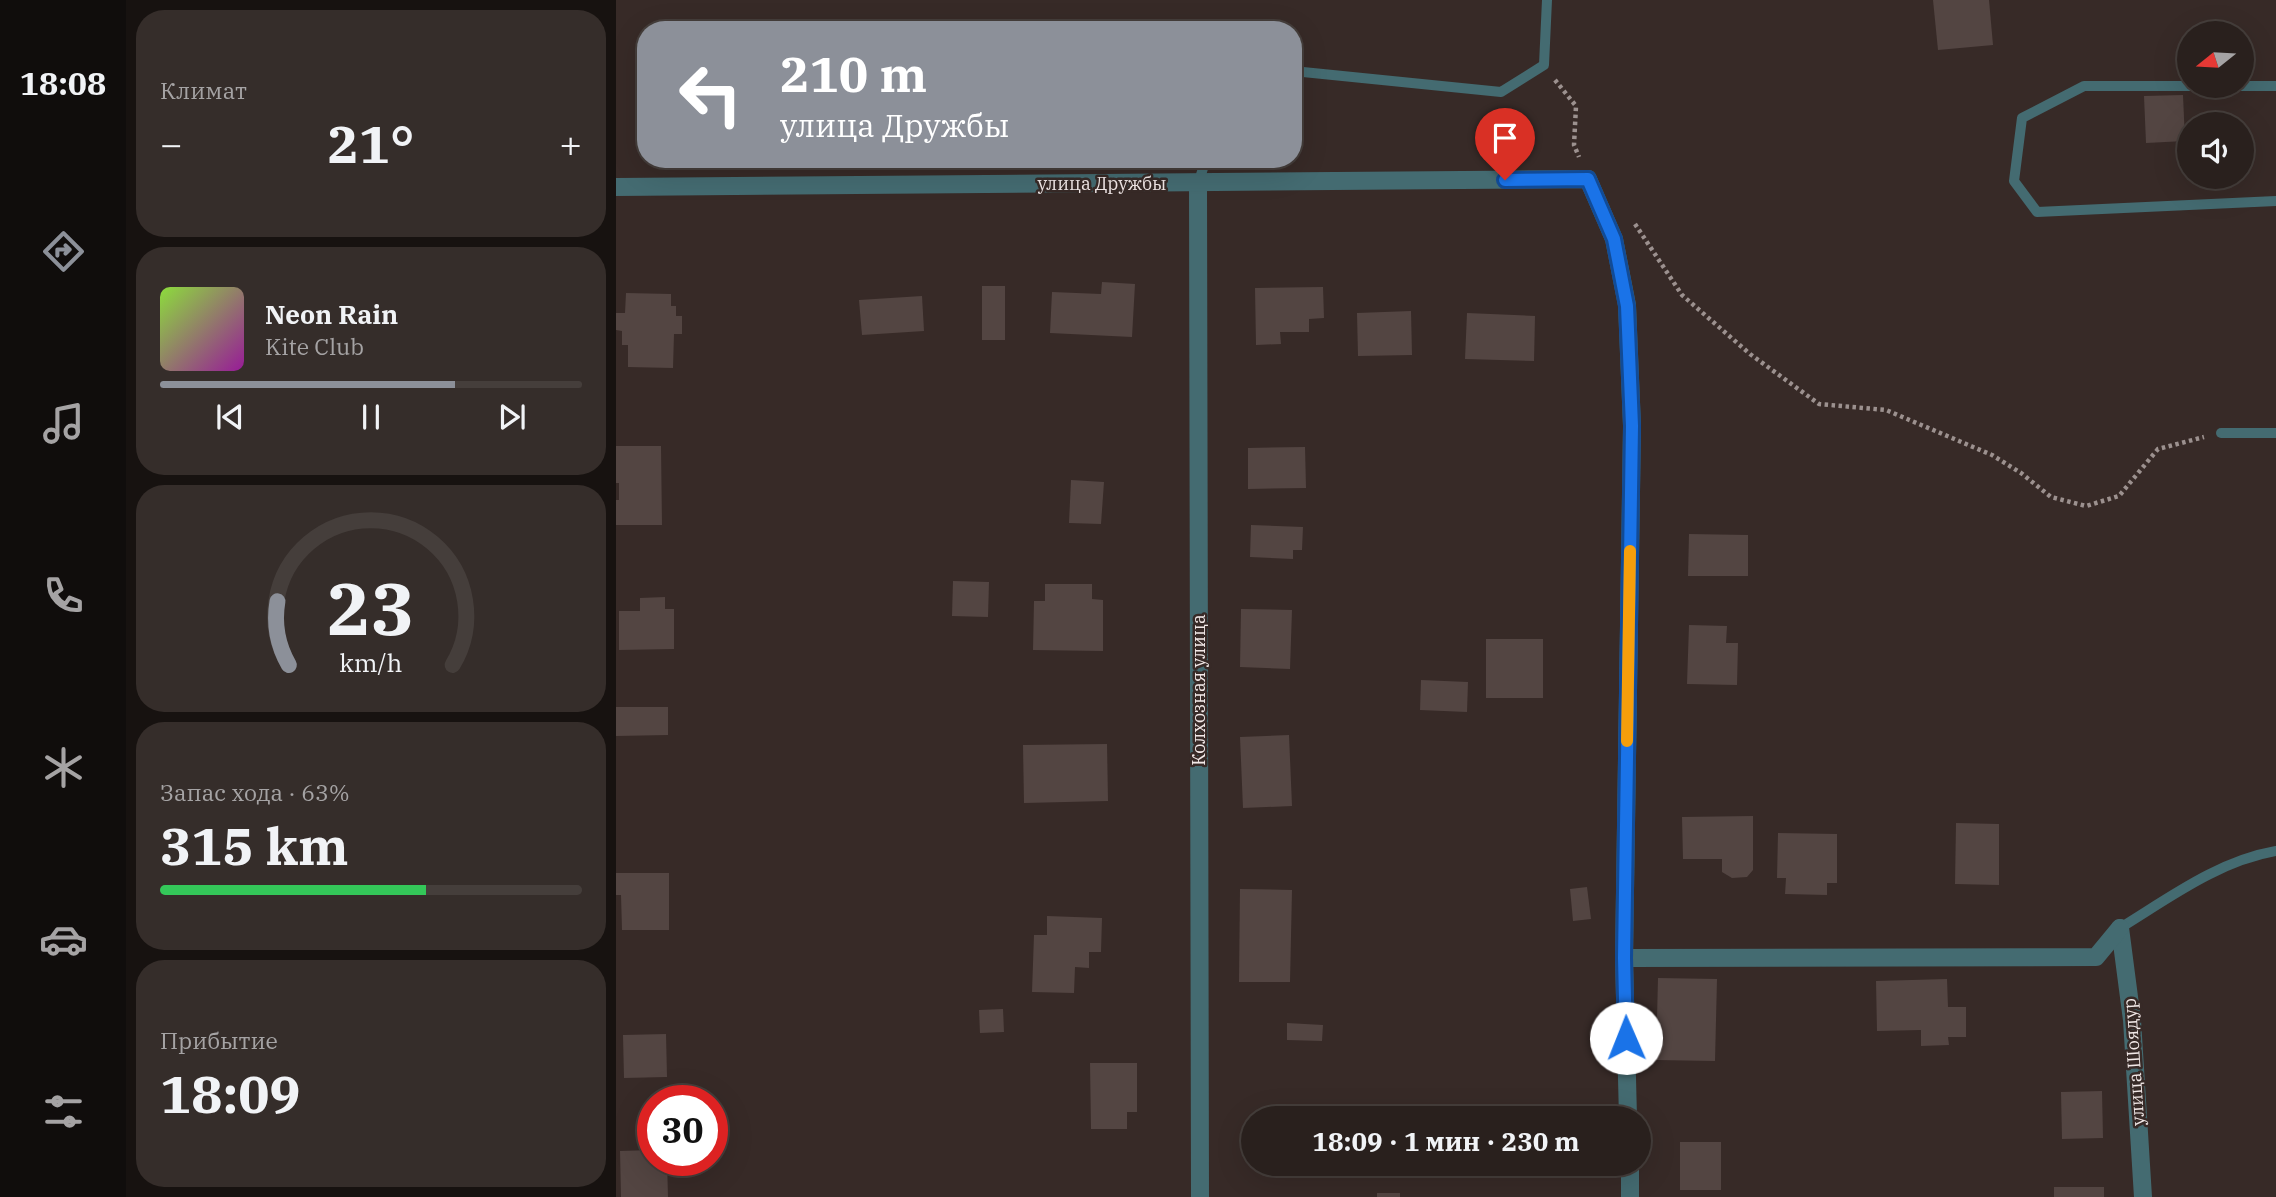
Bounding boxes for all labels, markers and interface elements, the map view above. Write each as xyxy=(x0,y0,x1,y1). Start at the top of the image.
north arrow xyxy=(2177,21,2254,98)
map controls xyxy=(2177,21,2254,189)
text: 210 m xyxy=(780,42,927,105)
icon: left xyxy=(665,49,756,140)
text: 18:08 xyxy=(20,62,106,104)
text: Климат xyxy=(160,75,247,105)
text: улица Дружбы xyxy=(780,104,1009,146)
pin xyxy=(1475,108,1535,180)
text: 21° xyxy=(328,110,414,177)
button: sound xyxy=(2177,112,2254,189)
text: − xyxy=(160,119,183,168)
text: + xyxy=(559,119,582,168)
icon: arrive xyxy=(1486,119,1524,157)
street label: улица Дружбы xyxy=(1037,172,1167,195)
icon: directions xyxy=(39,227,88,276)
text: Neon Rain xyxy=(265,297,398,331)
text: Kite Club xyxy=(265,331,364,361)
icon: previous xyxy=(211,398,249,436)
icon: pause xyxy=(352,398,390,436)
icon: next xyxy=(493,398,531,436)
icon: music xyxy=(39,399,88,448)
text: 23 xyxy=(327,560,415,655)
icon: phone xyxy=(39,571,88,620)
street label: Колхозная улица xyxy=(1187,614,1210,766)
text: km/h xyxy=(339,645,403,678)
icon: climate xyxy=(39,743,88,792)
text: Запас хода · 63% xyxy=(160,777,350,807)
text: 315 km xyxy=(160,812,349,879)
icon: car xyxy=(39,915,88,964)
street label: улица Шоядур xyxy=(2118,997,2149,1127)
position arrow xyxy=(1589,1001,1663,1075)
text: Прибытие xyxy=(160,1025,278,1055)
text: 18:09 xyxy=(160,1060,301,1127)
speed limit sign: 30 xyxy=(637,1085,728,1176)
icon: filters xyxy=(39,1087,88,1136)
text: 18:09 · 1 мин · 230 m xyxy=(1312,1124,1580,1158)

